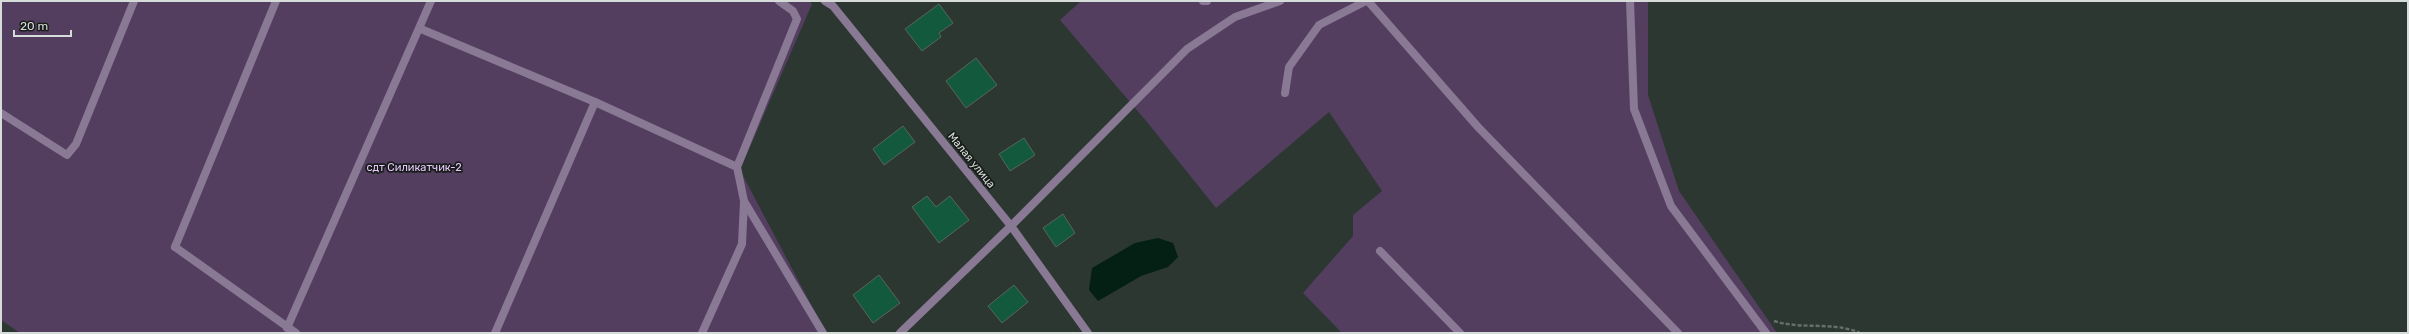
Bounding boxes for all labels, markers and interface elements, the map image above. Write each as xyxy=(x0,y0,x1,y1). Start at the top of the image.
scale bar xyxy=(14,12,71,38)
text: 20 m xyxy=(20,19,48,33)
street label: Малая улица xyxy=(945,130,998,191)
park label: сдт Силикатчик-2 xyxy=(366,161,462,174)

